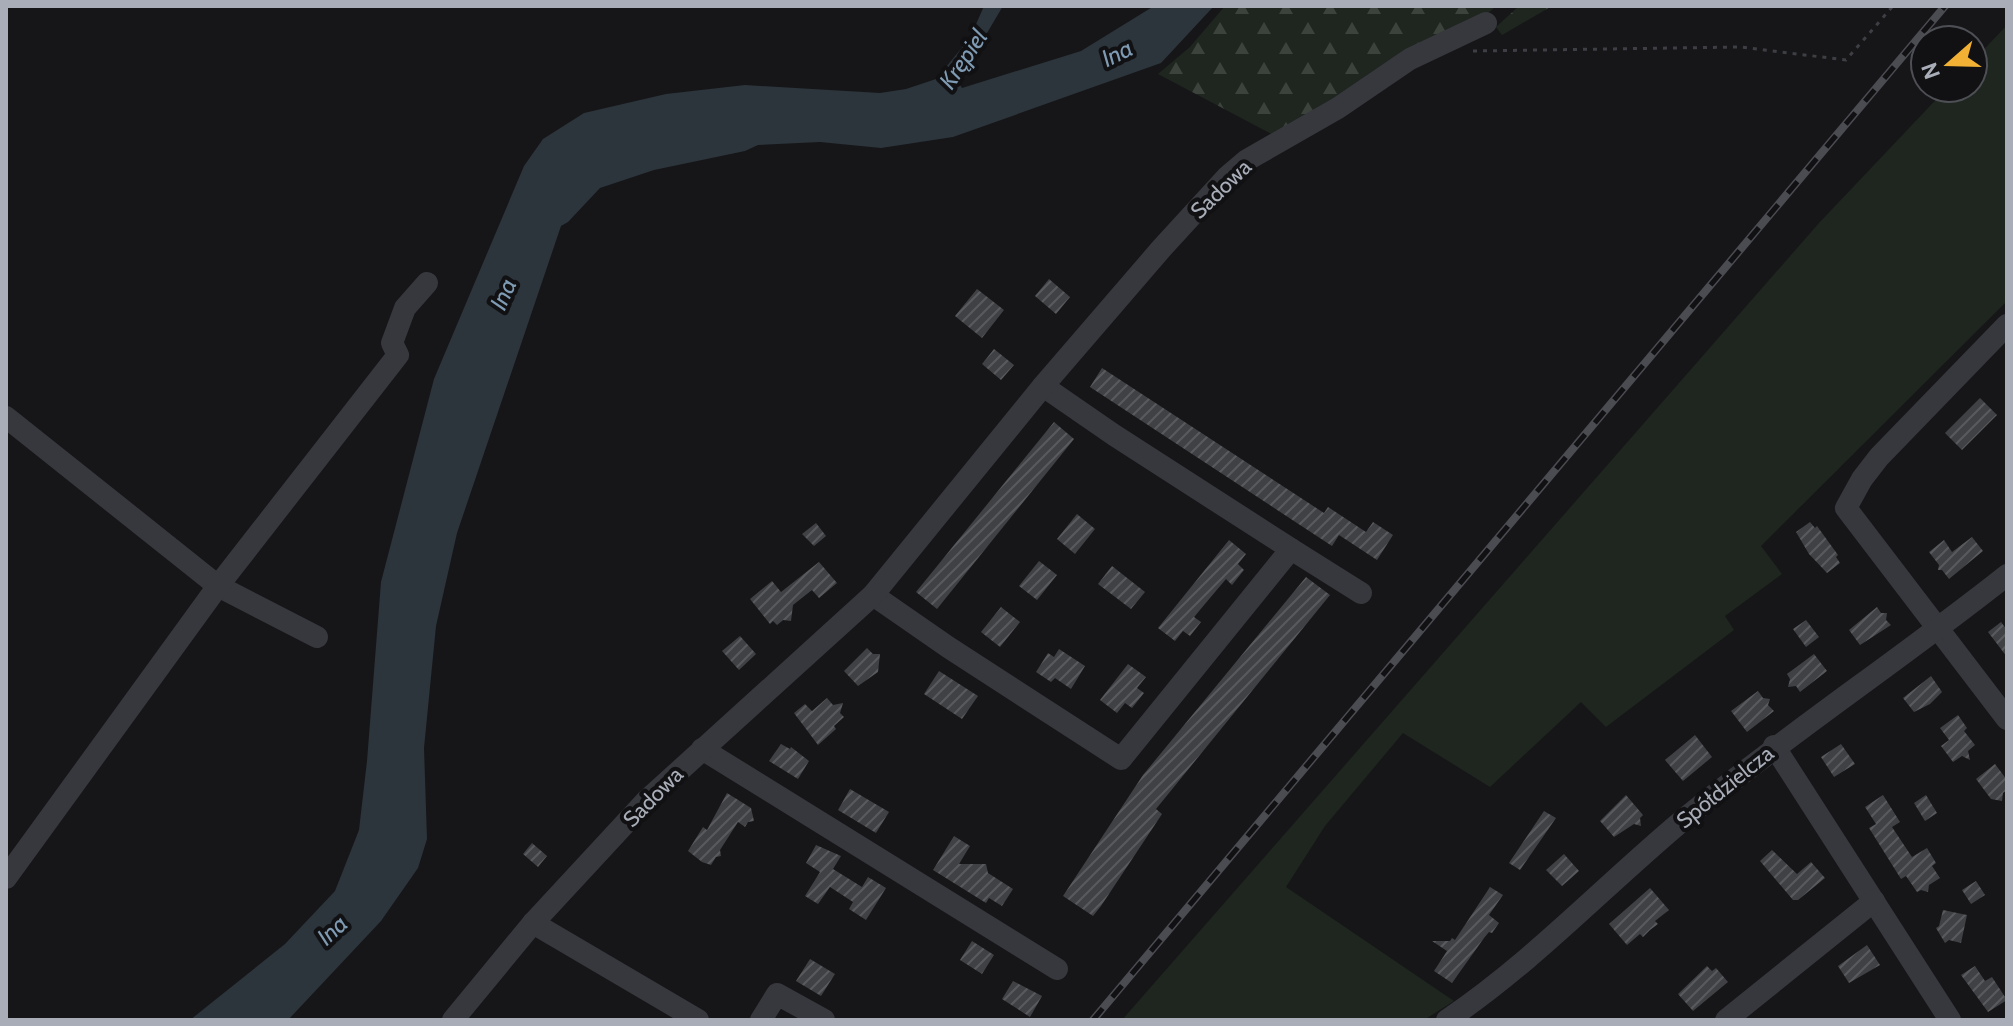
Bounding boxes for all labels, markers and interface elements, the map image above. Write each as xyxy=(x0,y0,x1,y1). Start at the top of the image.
water label: Krępiel xyxy=(933,23,994,94)
north arrow xyxy=(1909,24,1989,104)
water label: Ina xyxy=(1097,33,1137,73)
text: N xyxy=(1915,59,1946,83)
street label: Sadowa xyxy=(1185,153,1257,224)
water label: Ina xyxy=(483,274,523,314)
street label: Spółdzielcza xyxy=(1671,739,1779,834)
street label: Sadowa xyxy=(617,761,689,833)
water label: Ina xyxy=(311,909,353,951)

